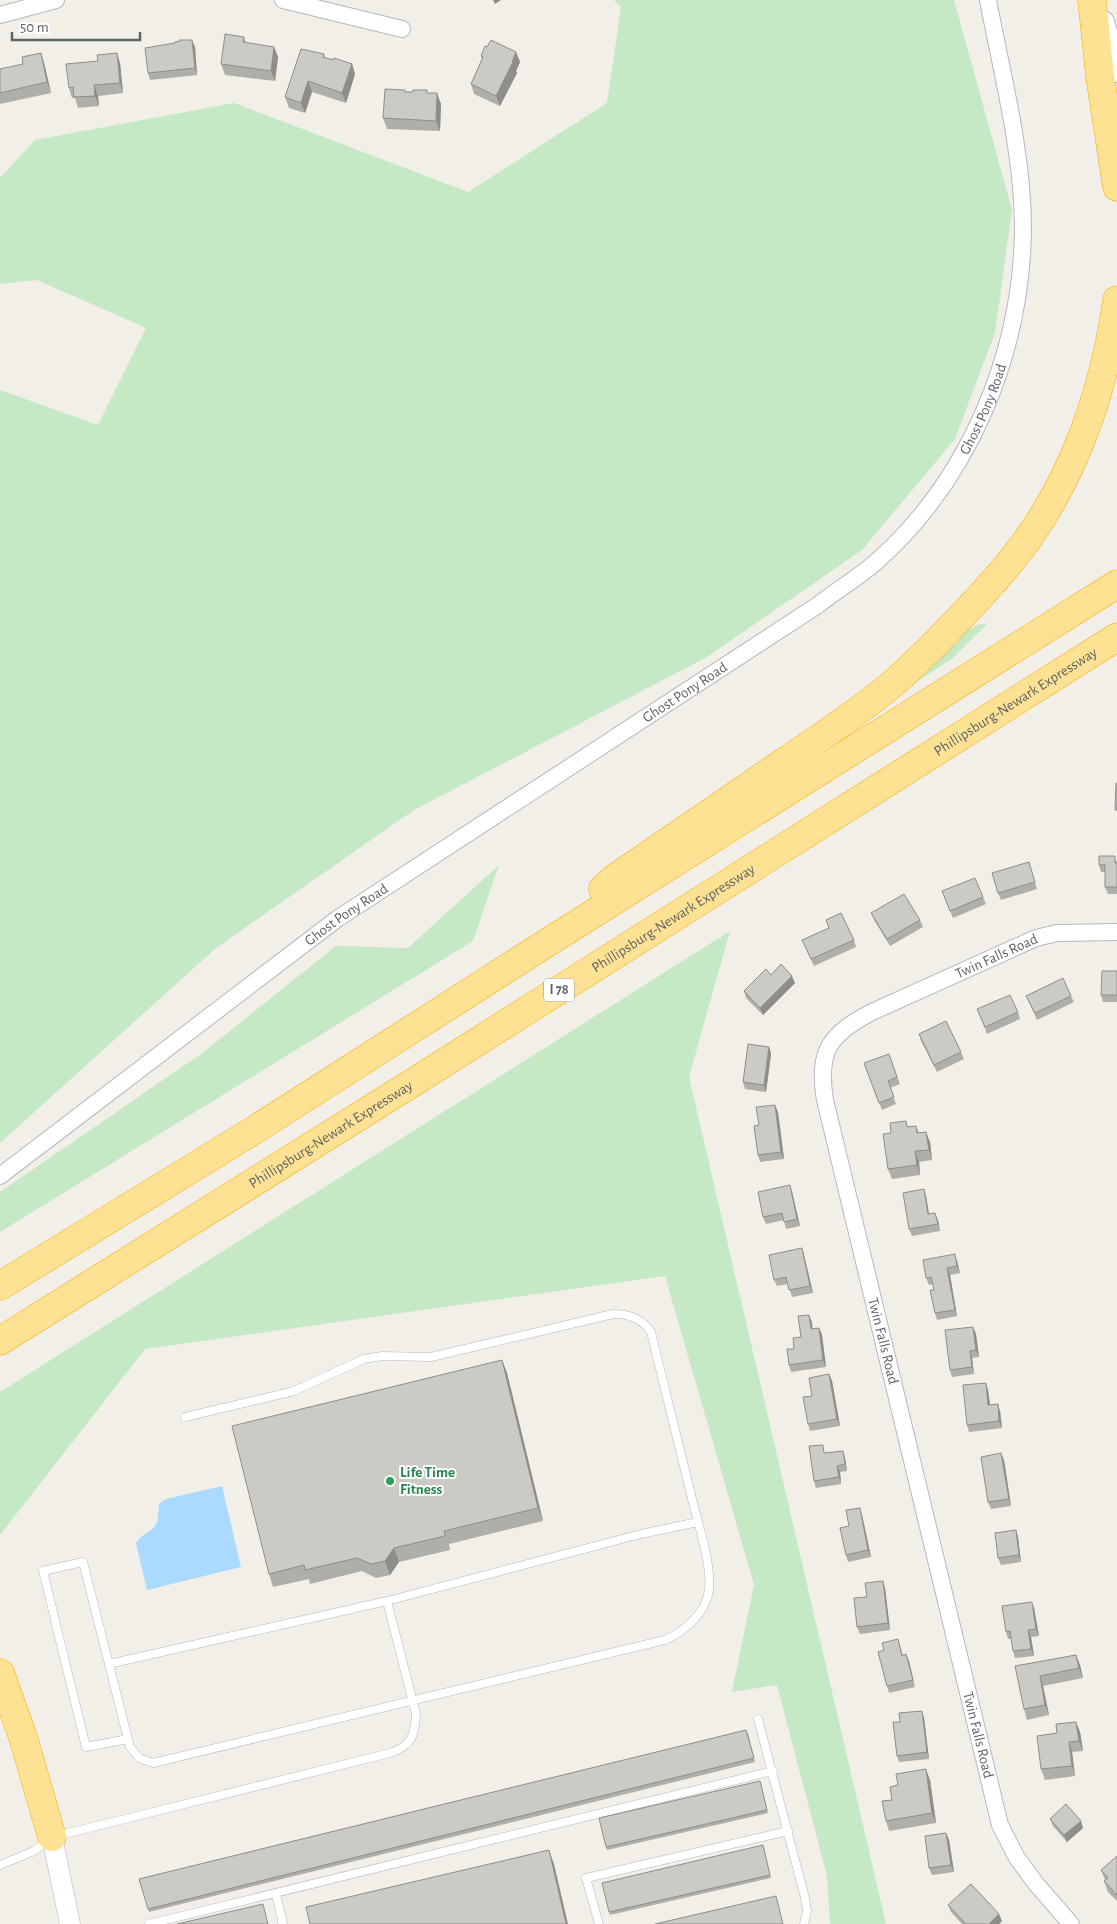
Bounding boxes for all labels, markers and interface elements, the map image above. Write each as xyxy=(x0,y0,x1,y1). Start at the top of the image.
scale bar xyxy=(12,10,140,42)
text: 50 m xyxy=(20,20,49,35)
street label: Ghost Pony Road xyxy=(957,362,1009,457)
street label: Phillipsburg-Newark Expressway xyxy=(931,644,1100,759)
street label: Ghost Pony Road xyxy=(640,659,730,725)
street label: Phillipsburg-Newark Expressway xyxy=(589,860,758,975)
street label: Ghost Pony Road xyxy=(302,880,391,948)
street label: Twin Falls Road xyxy=(953,931,1040,981)
road number: I 78 xyxy=(544,978,574,1002)
street label: Phillipsburg-Newark Expressway xyxy=(246,1077,416,1191)
street label: Twin Falls Road xyxy=(865,1296,901,1386)
place label: Life Time Fitness xyxy=(400,1465,455,1497)
marker: Life Time Fitness xyxy=(384,1475,396,1487)
street label: Twin Falls Road xyxy=(960,1690,996,1780)

